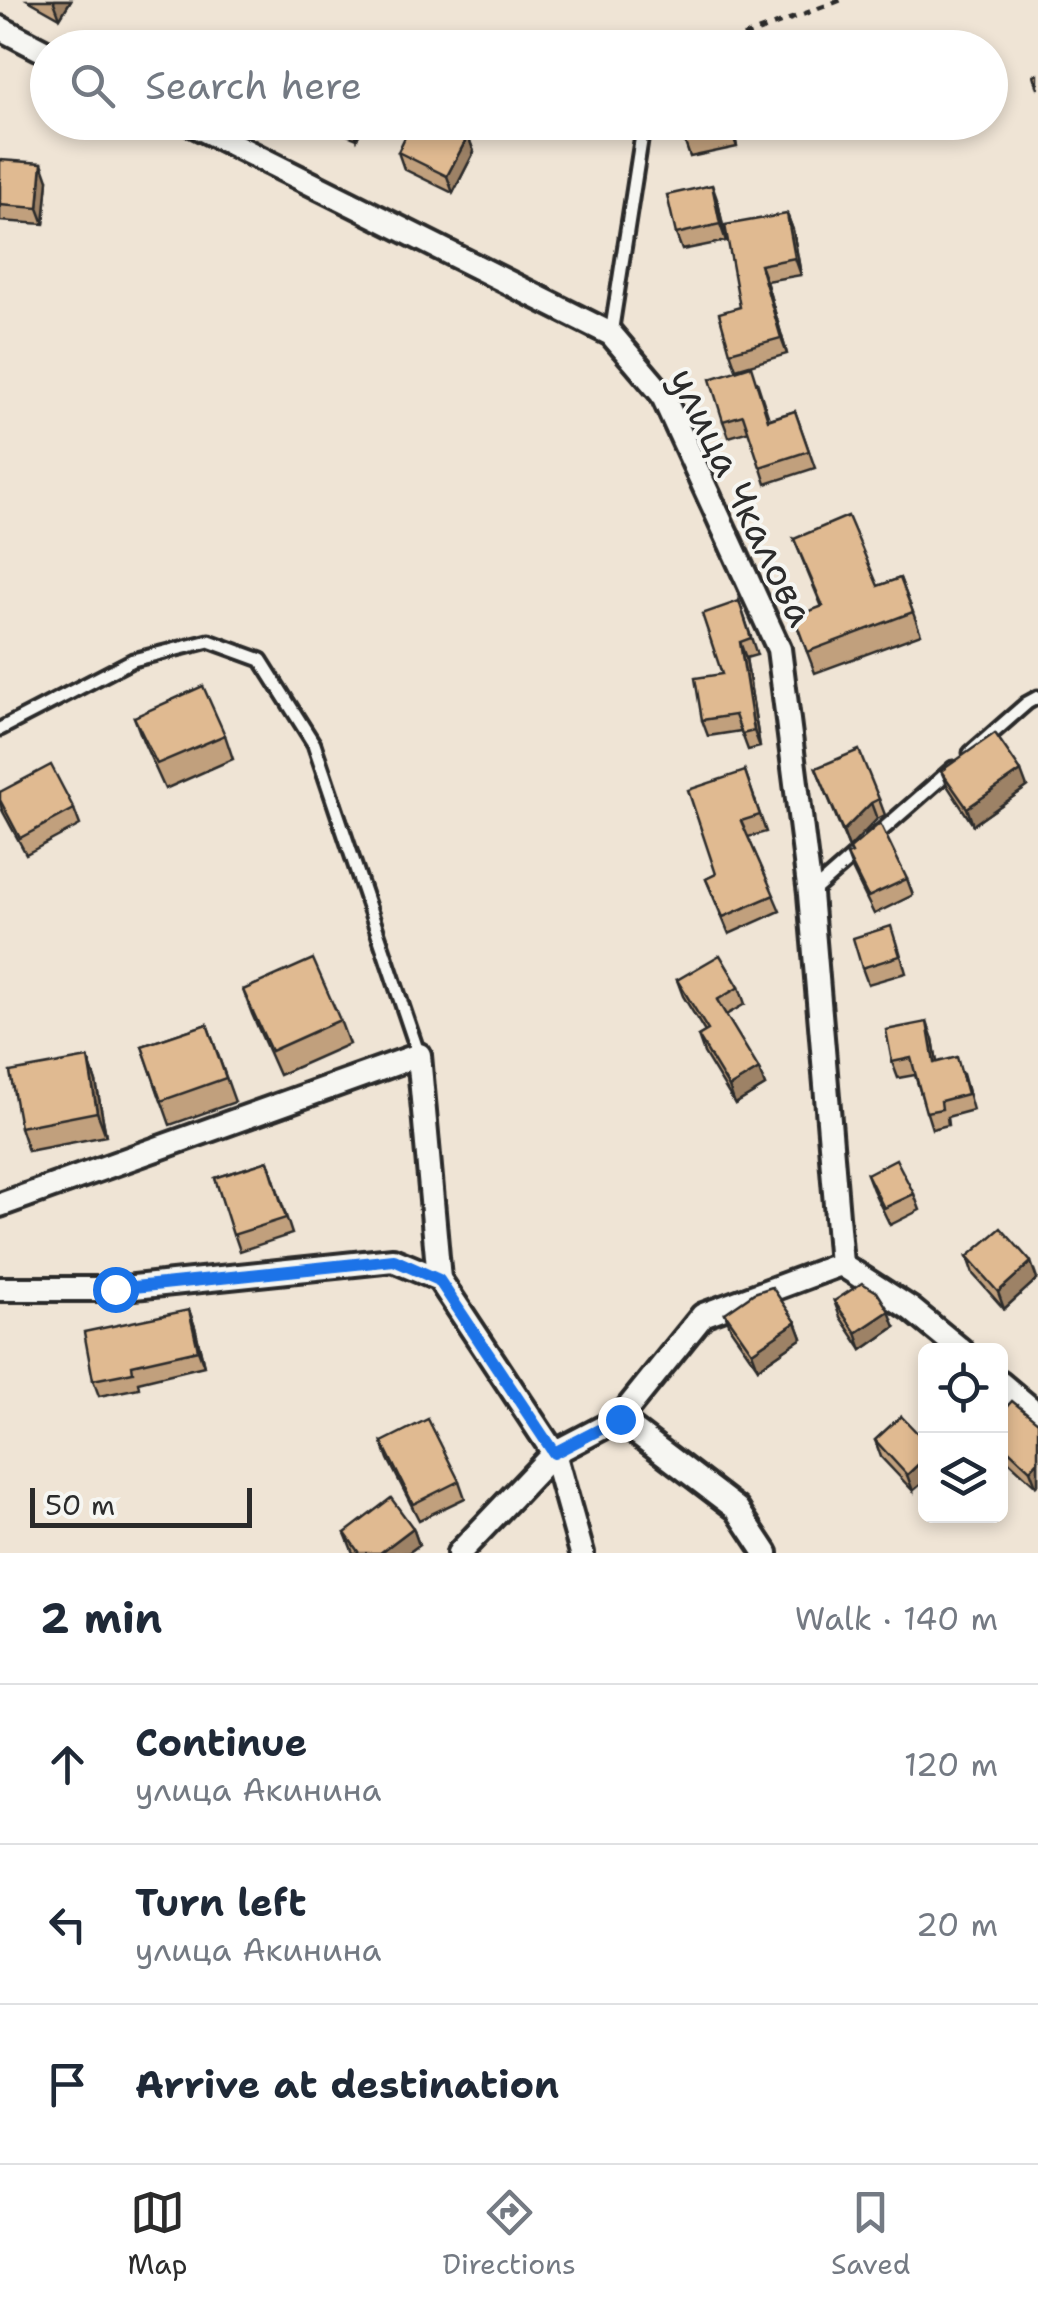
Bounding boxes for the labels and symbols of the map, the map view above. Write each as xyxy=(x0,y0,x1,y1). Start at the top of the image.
street label: улица Чкалова xyxy=(658,359,827,635)
route start xyxy=(93,1267,139,1313)
route end xyxy=(598,1397,644,1443)
scale bar xyxy=(30,1483,252,1528)

